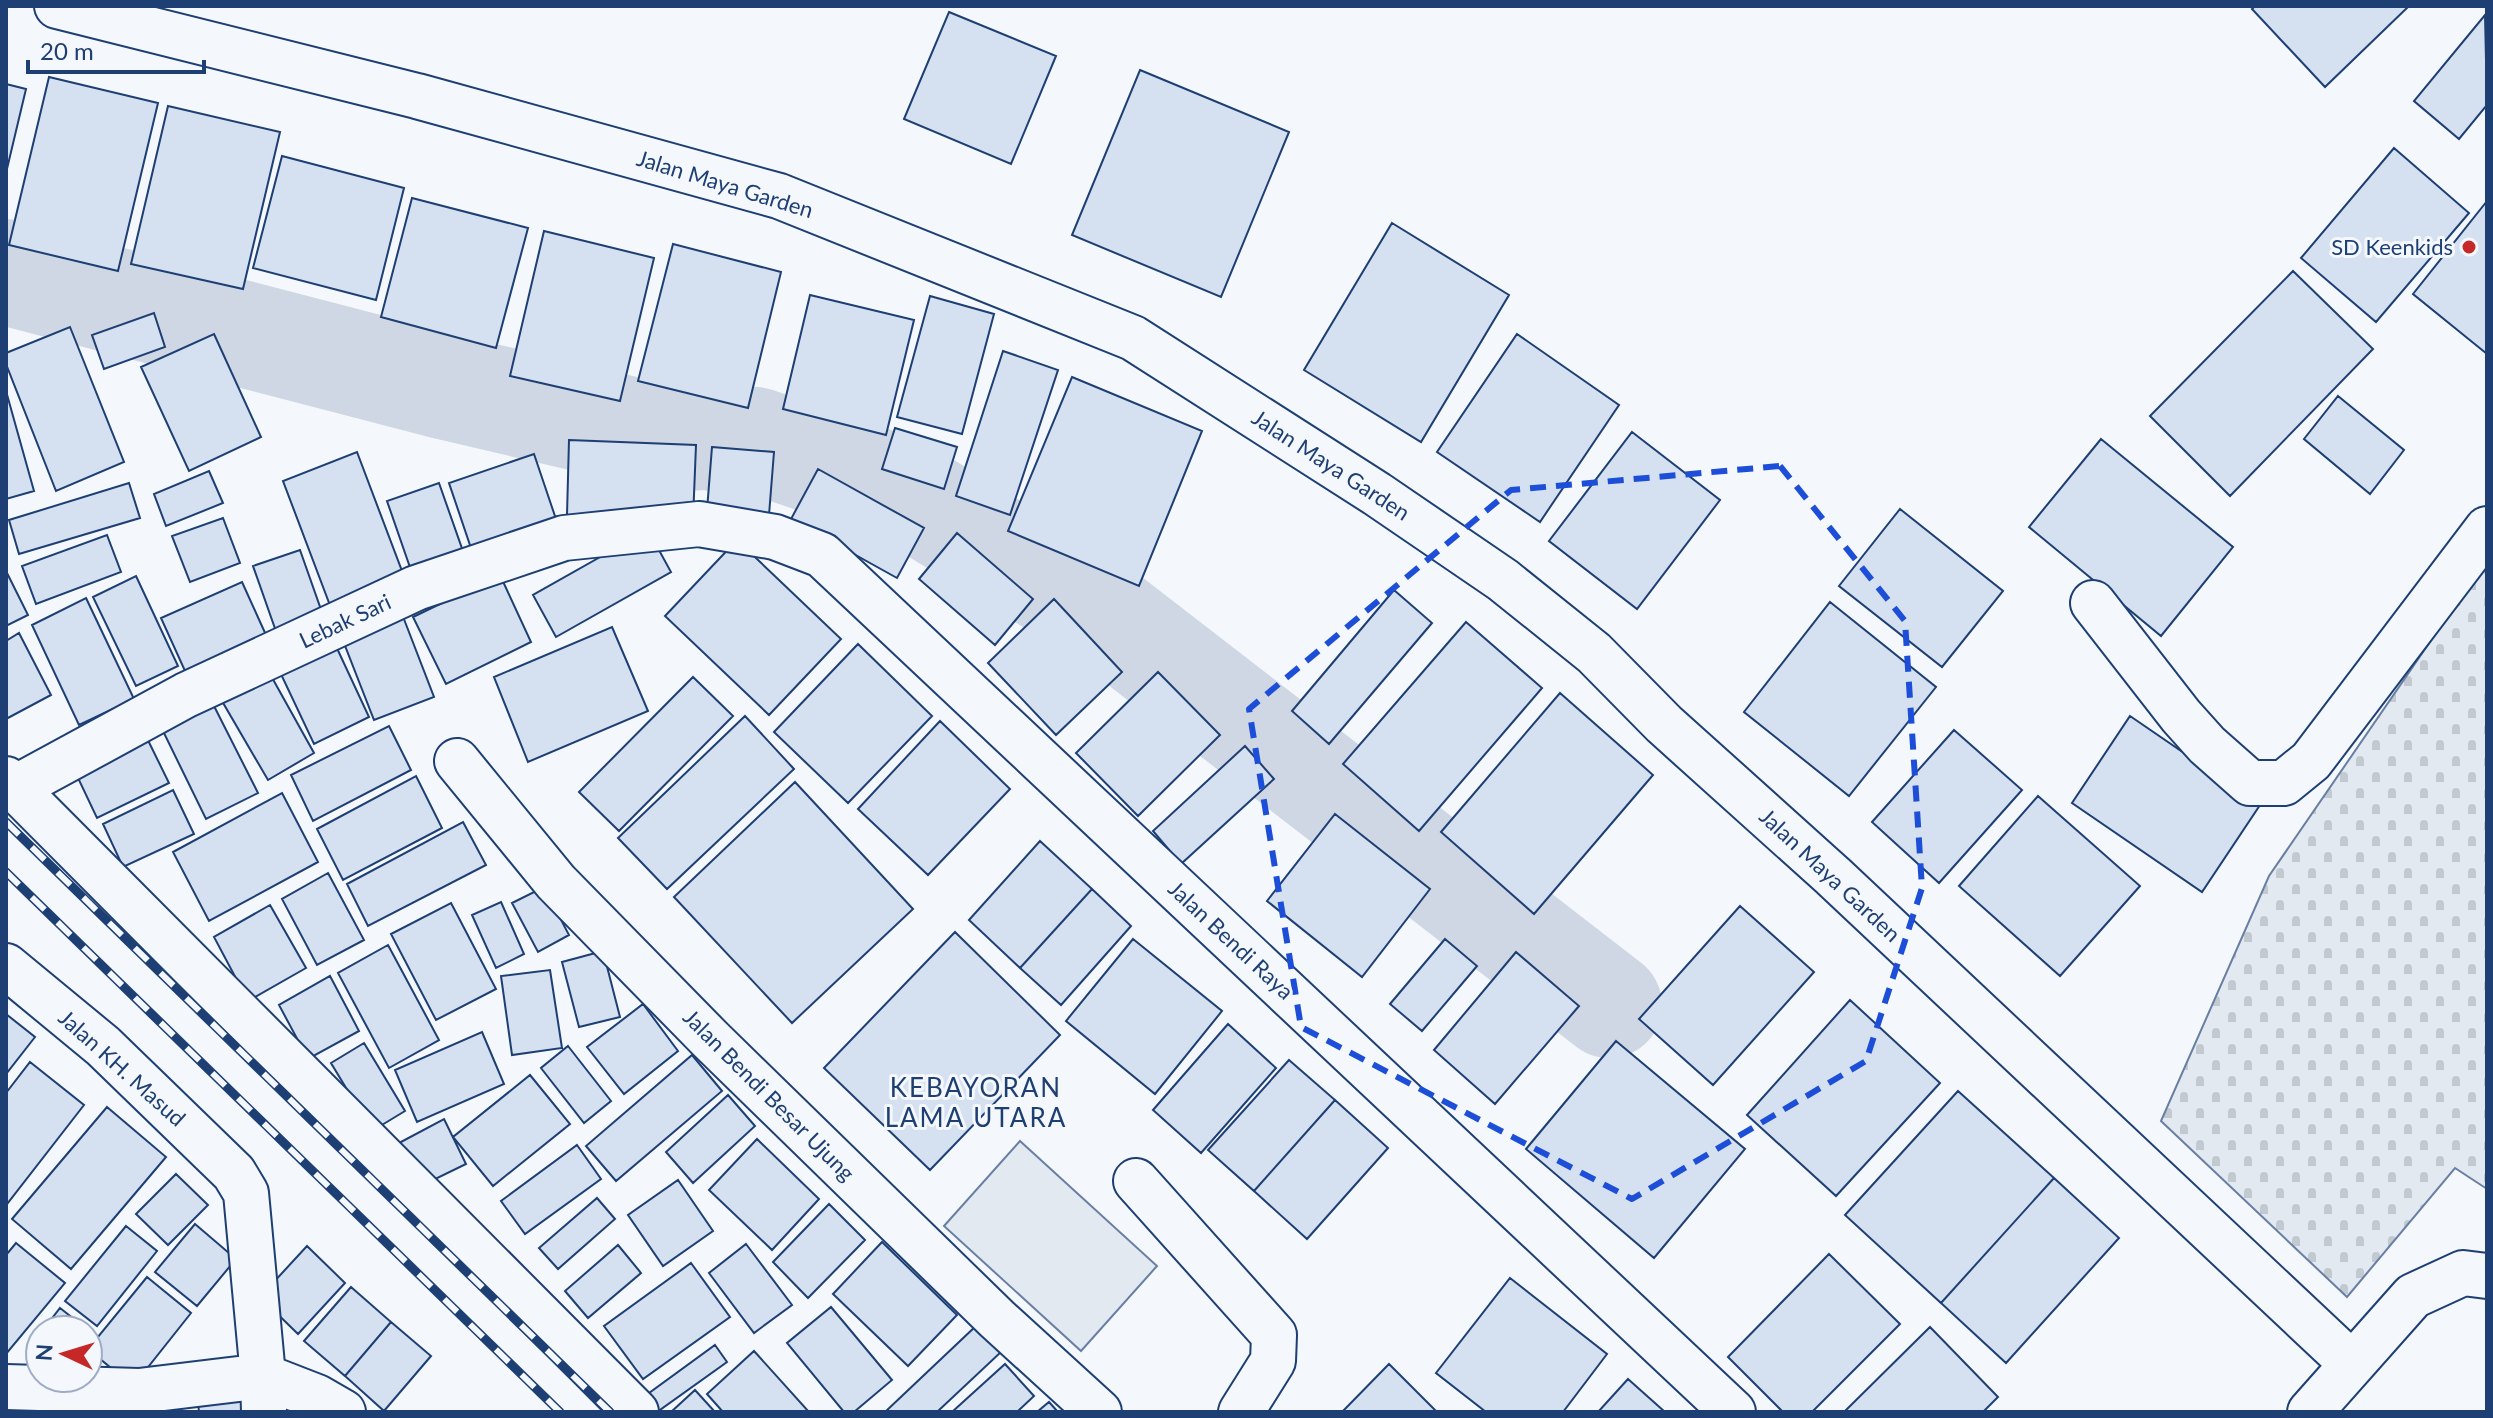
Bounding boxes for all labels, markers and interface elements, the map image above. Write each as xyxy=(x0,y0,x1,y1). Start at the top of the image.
scale bar xyxy=(28,24,204,74)
text: 20 m xyxy=(40,36,94,65)
street label: Jalan Maya Garden xyxy=(634,144,817,223)
place label: SD Keenkids xyxy=(2331,233,2453,260)
marker: SD Keenkids xyxy=(2460,238,2478,256)
street label: Jalan Maya Garden xyxy=(1247,403,1415,526)
street label: Lebak Sari xyxy=(295,588,395,654)
street label: Jalan Maya Garden xyxy=(1754,802,1906,947)
street label: Jalan Bendi Raya xyxy=(1163,875,1300,1005)
street label: Jalan Bendi Besar Ujung xyxy=(678,1003,861,1186)
street label: Jalan KH. Masud xyxy=(53,1004,191,1132)
district label: KEBAYORAN LAMA UTARA xyxy=(885,1071,1067,1133)
north arrow xyxy=(24,1314,104,1394)
text: N xyxy=(29,1343,58,1362)

